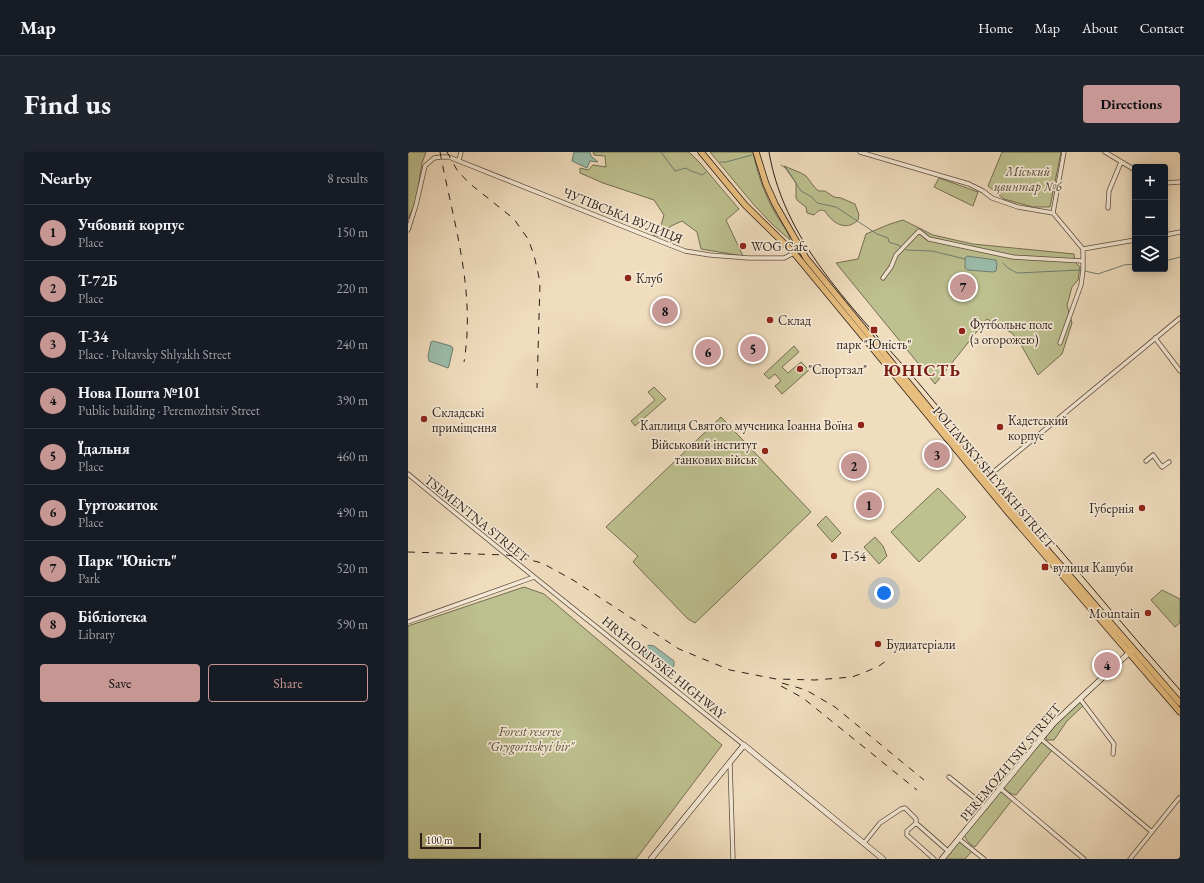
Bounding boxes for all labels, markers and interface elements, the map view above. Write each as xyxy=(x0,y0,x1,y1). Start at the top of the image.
text: Map xyxy=(20,15,56,40)
text: Home xyxy=(978,19,1013,37)
text: Map xyxy=(1035,19,1060,37)
text: About xyxy=(1082,19,1118,37)
text: Contact xyxy=(1140,19,1184,37)
button: Directions xyxy=(1083,85,1180,123)
text: Find us xyxy=(24,86,111,122)
park label: Міський цвинтар №6 xyxy=(994,163,1064,195)
map controls xyxy=(1132,164,1168,272)
button: + xyxy=(1132,164,1168,200)
text: Nearby xyxy=(40,167,92,189)
text: 8 results xyxy=(327,170,368,187)
street label: ЧУТІВСЬКА ВУЛИЦЯ xyxy=(560,184,685,247)
button: − xyxy=(1132,200,1168,236)
text: Учбовий корпус xyxy=(78,215,184,234)
text: 1 xyxy=(50,224,56,241)
text: 150 m xyxy=(337,224,368,241)
text: Place xyxy=(78,234,104,251)
button: layers xyxy=(1132,236,1168,272)
place label: WOG Cafe xyxy=(751,238,808,255)
marker: WOG Cafe xyxy=(738,241,748,251)
place label: Клуб xyxy=(636,270,663,287)
text: Т-72Б xyxy=(78,271,118,290)
pin: 7 xyxy=(950,272,976,302)
marker: Клуб xyxy=(623,273,633,283)
text: 2 xyxy=(50,280,56,297)
text: 220 m xyxy=(337,280,368,297)
text: Place xyxy=(78,290,104,307)
pin: 8 xyxy=(652,296,678,326)
place label: Склад xyxy=(778,312,811,329)
marker: Склад xyxy=(765,315,775,325)
place label: Футбольне поле (з огорожею) xyxy=(970,316,1053,348)
marker: парк "Юність" xyxy=(869,325,879,335)
marker: Футбольне поле (з огорожею) xyxy=(957,326,967,336)
text: T-34 xyxy=(78,327,108,346)
pin: 5 xyxy=(740,334,766,364)
text: 3 xyxy=(50,336,56,353)
text: 240 m xyxy=(337,336,368,353)
place label: парк "Юність" xyxy=(836,336,912,353)
pin: 6 xyxy=(695,337,721,367)
text: Place · Poltavsky Shlyakh Street xyxy=(78,346,231,363)
district label: ЮНІСТЬ xyxy=(883,359,961,381)
place label: "Спортзал" xyxy=(808,361,867,378)
marker: "Спортзал" xyxy=(795,364,805,374)
text: Нова Пошта №101 xyxy=(78,383,201,402)
text: 4 xyxy=(50,392,56,409)
text: 390 m xyxy=(337,392,368,409)
text: Public building · Peremozhtsiv Street xyxy=(78,402,260,419)
street label: POLTAVSKY SHLYAKH STREET xyxy=(929,403,1058,552)
place label: Складські приміщення xyxy=(432,404,497,436)
place label: Кадетський корпус xyxy=(1008,412,1068,444)
marker: Складські приміщення xyxy=(419,414,429,424)
place label: Каплиця Святого мученика Іоанна Воїна xyxy=(640,417,854,434)
marker: Каплиця Святого мученика Іоанна Воїна xyxy=(856,420,866,430)
marker: Кадетський корпус xyxy=(995,422,1005,432)
place label: Військовий інститут танкових військ xyxy=(651,436,758,468)
text: Їдальня xyxy=(78,439,130,458)
pin: 3 xyxy=(924,440,950,470)
marker: Військовий інститут танкових військ xyxy=(760,446,770,456)
text: 5 xyxy=(50,448,56,465)
text: 460 m xyxy=(337,448,368,465)
pin: 2 xyxy=(841,451,867,481)
text: Place xyxy=(78,458,104,475)
street label: TSEMENTNA STREET xyxy=(421,471,533,566)
pin: 1 xyxy=(856,490,882,520)
text: Гуртожиток xyxy=(78,495,158,514)
place label: Губернія xyxy=(1089,500,1134,517)
marker: Губернія xyxy=(1137,503,1147,513)
text: 6 xyxy=(50,504,56,521)
text: 490 m xyxy=(337,504,368,521)
text: Place xyxy=(78,514,104,531)
place label: Т-54 xyxy=(842,548,867,565)
text: Парк "Юність" xyxy=(78,551,177,570)
marker: Т-54 xyxy=(829,551,839,561)
place label: вулиця Кашуби xyxy=(1053,559,1134,576)
text: 7 xyxy=(50,560,56,577)
text: 520 m xyxy=(337,560,368,577)
marker: вулиця Кашуби xyxy=(1040,562,1050,572)
text: Park xyxy=(78,570,100,587)
your location xyxy=(874,583,894,603)
place label: Mountain xyxy=(1089,605,1140,622)
text: Бібліотека xyxy=(78,607,147,626)
marker: Mountain xyxy=(1143,608,1153,618)
street label: HRYHORIVSKE HIGHWAY xyxy=(598,612,730,723)
text: 8 xyxy=(50,616,56,633)
text: 590 m xyxy=(337,616,368,633)
text: Library xyxy=(78,626,115,643)
place label: Будиатеріали xyxy=(886,636,956,653)
marker: Будиатеріали xyxy=(873,639,883,649)
pin: 4 xyxy=(1094,650,1120,680)
button: Save xyxy=(40,664,200,702)
button: Share xyxy=(208,664,368,702)
street label: PEREMOZHTSIV STREET xyxy=(956,700,1065,825)
park label: Forest reserve "Grygorivskyi bir" xyxy=(486,723,575,755)
scale bar xyxy=(420,831,481,850)
text: 100 m xyxy=(426,833,453,847)

